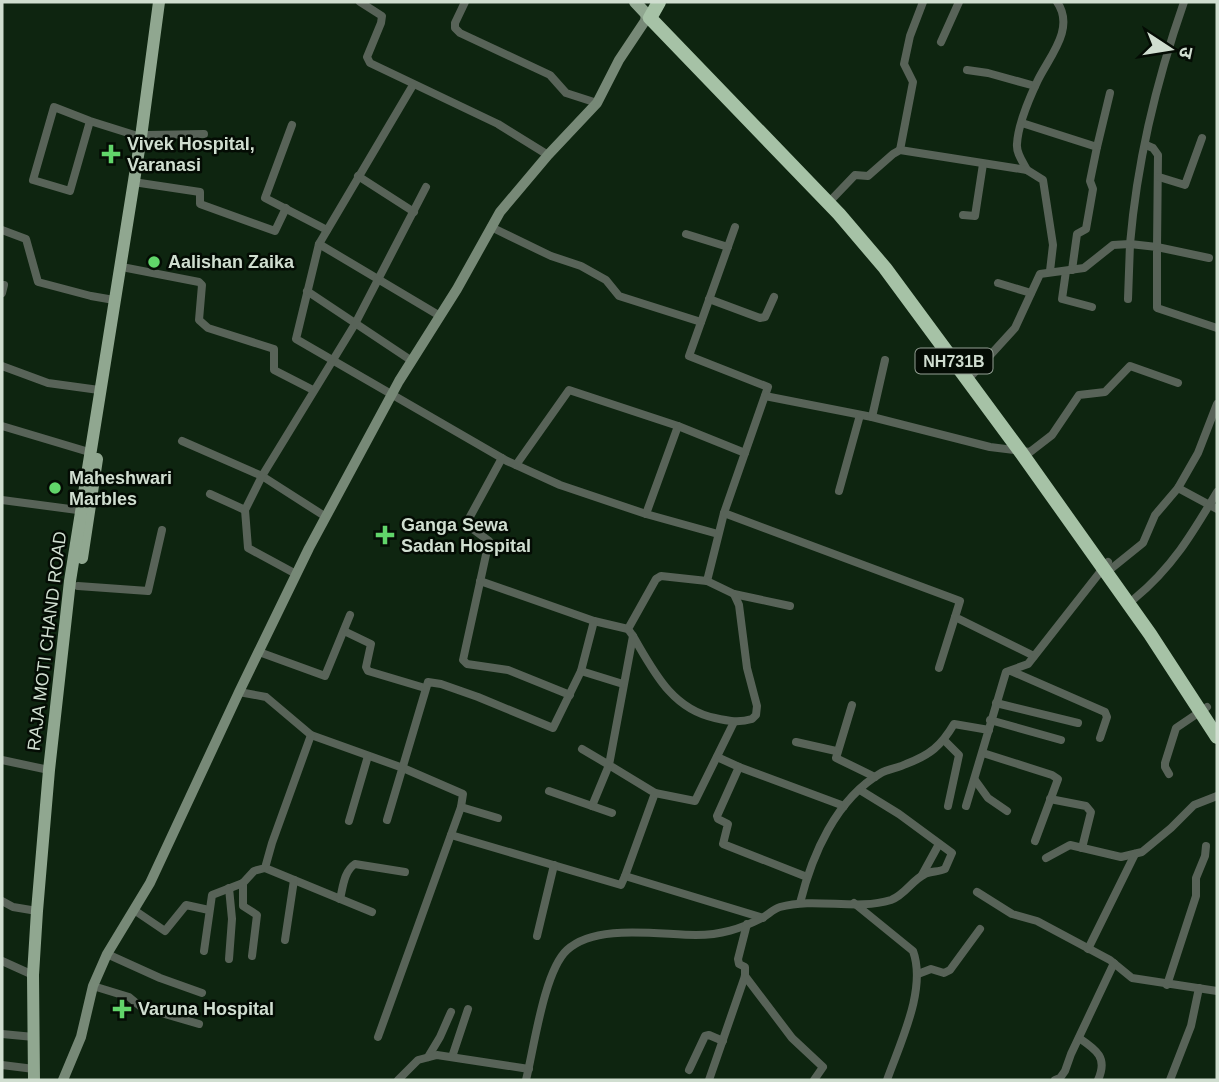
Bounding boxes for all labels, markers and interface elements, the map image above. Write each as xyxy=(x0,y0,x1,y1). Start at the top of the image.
north arrow xyxy=(1135,14,1205,84)
text: उ xyxy=(1175,45,1198,61)
place label: Vivek Hospital, Varanasi xyxy=(127,134,255,175)
marker: Vivek Hospital, Varanasi xyxy=(101,144,121,164)
place label: Aalishan Zaika xyxy=(168,252,295,272)
marker: Aalishan Zaika xyxy=(146,254,162,270)
road number: NH731B xyxy=(916,348,992,374)
place label: Maheshwari Marbles xyxy=(69,468,172,509)
marker: Maheshwari Marbles xyxy=(47,480,63,496)
place label: Ganga Sewa Sadan Hospital xyxy=(401,515,531,556)
marker: Ganga Sewa Sadan Hospital xyxy=(375,525,395,545)
street label: RAJA MOTI CHAND ROAD xyxy=(24,530,70,752)
marker: Varuna Hospital xyxy=(112,999,132,1019)
place label: Varuna Hospital xyxy=(138,999,274,1019)

